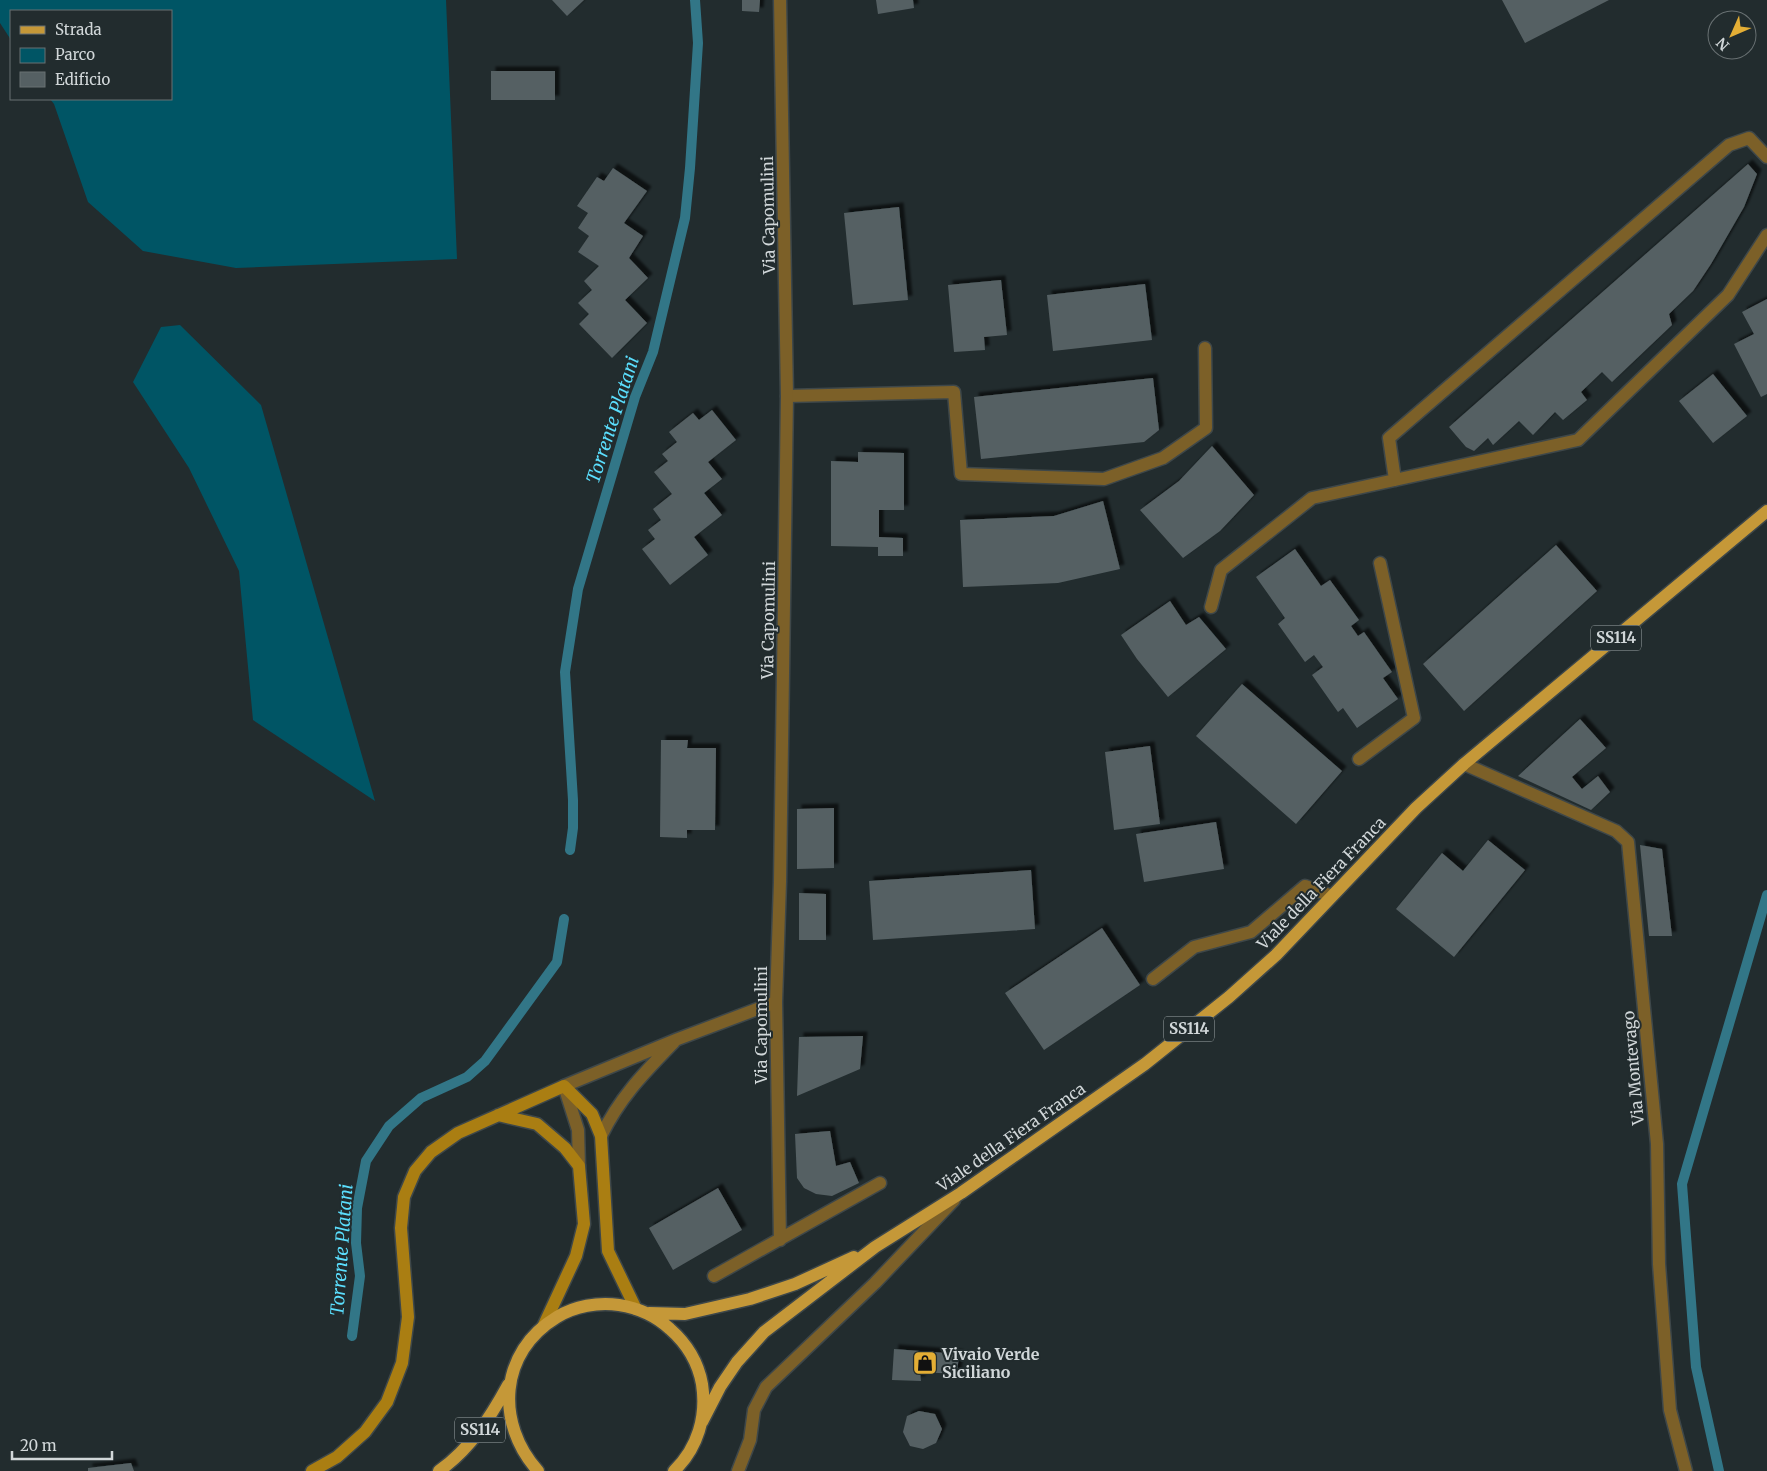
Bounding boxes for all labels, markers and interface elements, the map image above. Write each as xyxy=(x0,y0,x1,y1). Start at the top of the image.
legend xyxy=(10,10,172,100)
north arrow xyxy=(1707,10,1757,60)
text: Strada xyxy=(55,20,102,39)
text: N xyxy=(1713,34,1733,54)
text: Parco xyxy=(55,45,95,64)
text: Edificio xyxy=(55,70,111,89)
street label: Via Capomulini xyxy=(757,156,779,275)
water label: Torrente Platani xyxy=(581,353,644,486)
street label: Via Capomulini xyxy=(757,561,779,680)
road number: SS114 xyxy=(1591,626,1641,650)
street label: Viale della Fiera Franca xyxy=(1252,812,1390,954)
street label: Via Capomulini xyxy=(751,966,771,1085)
street label: Via Montevago xyxy=(1618,1010,1648,1127)
road number: SS114 xyxy=(1164,1016,1214,1042)
street label: Viale della Fiera Franca xyxy=(932,1078,1089,1196)
water label: Torrente Platani xyxy=(325,1183,358,1317)
place label: Vivaio Verde Siciliano xyxy=(941,1344,1040,1382)
shop icon: Vivaio Verde Siciliano xyxy=(912,1350,938,1376)
road number: SS114 xyxy=(455,1418,505,1442)
scale bar xyxy=(12,1428,112,1460)
text: 20 m xyxy=(20,1436,57,1455)

